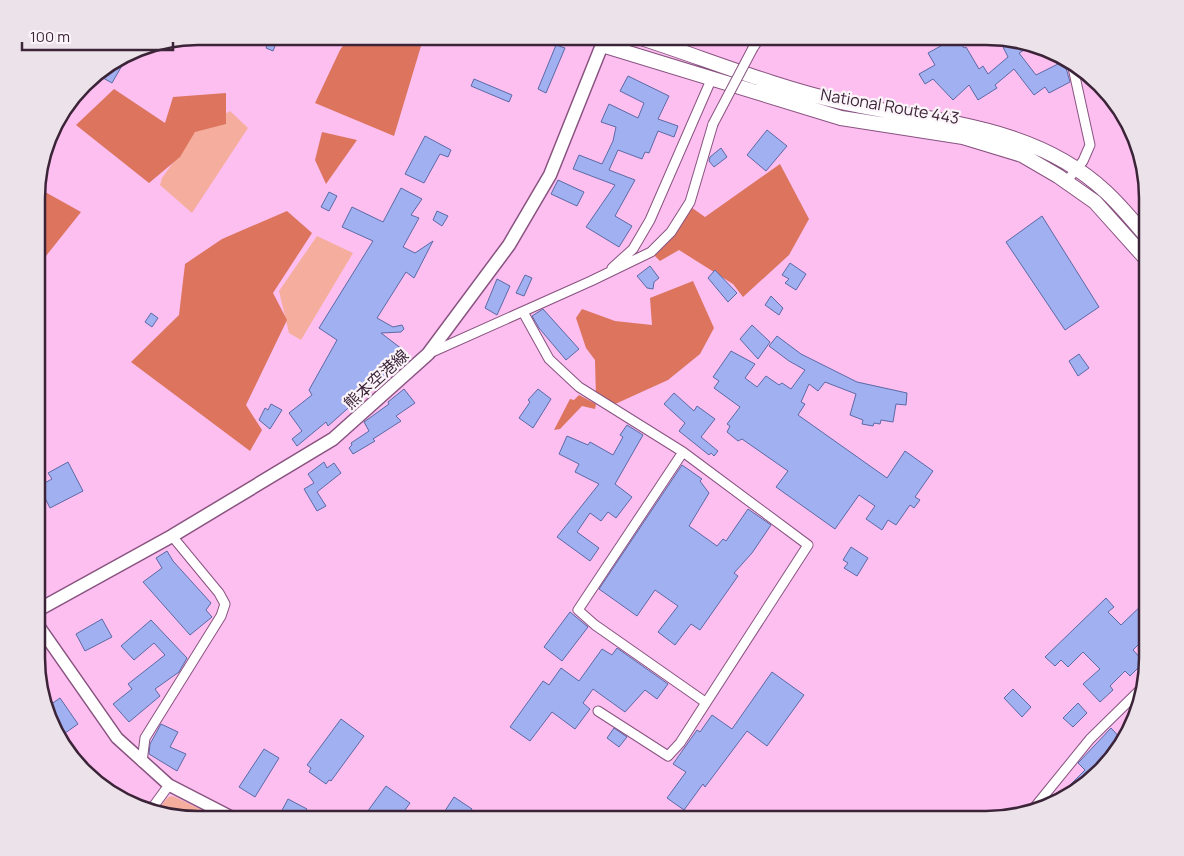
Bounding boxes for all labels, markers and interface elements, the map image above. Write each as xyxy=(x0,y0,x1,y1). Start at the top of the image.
scale bar xyxy=(22,20,174,52)
text: 100 m xyxy=(30,26,70,47)
street label: National Route 443 xyxy=(819,83,961,129)
street label: 熊本空港線 xyxy=(339,344,413,414)

